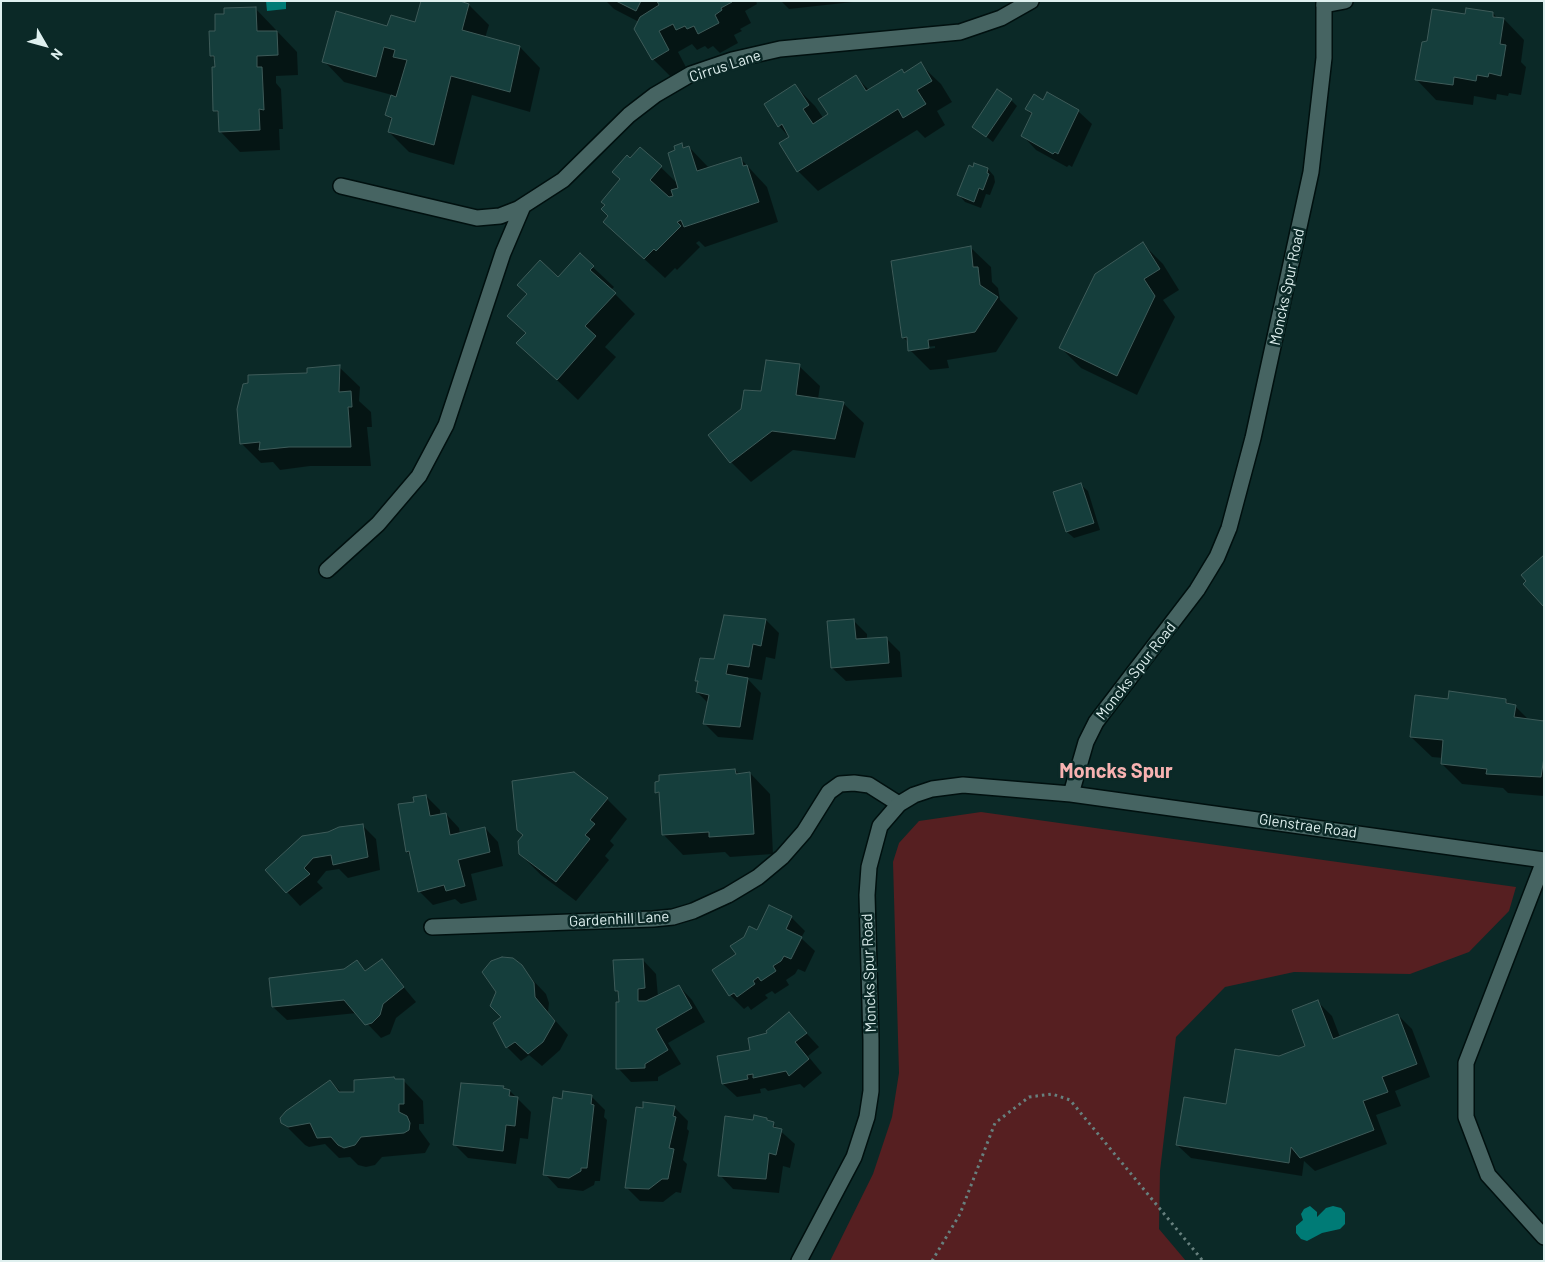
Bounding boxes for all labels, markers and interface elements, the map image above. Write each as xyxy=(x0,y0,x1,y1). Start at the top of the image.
north arrow xyxy=(20,20,70,70)
text: N xyxy=(48,46,67,63)
street label: Cirrus Lane xyxy=(687,46,763,86)
street label: Moncks Spur Road xyxy=(1266,227,1308,347)
street label: Moncks Spur Road xyxy=(1092,619,1180,723)
district label: Moncks Spur xyxy=(1059,759,1173,783)
street label: Glenstrae Road xyxy=(1258,810,1358,842)
street label: Gardenhill Lane xyxy=(568,907,670,931)
street label: Moncks Spur Road xyxy=(858,913,880,1033)

